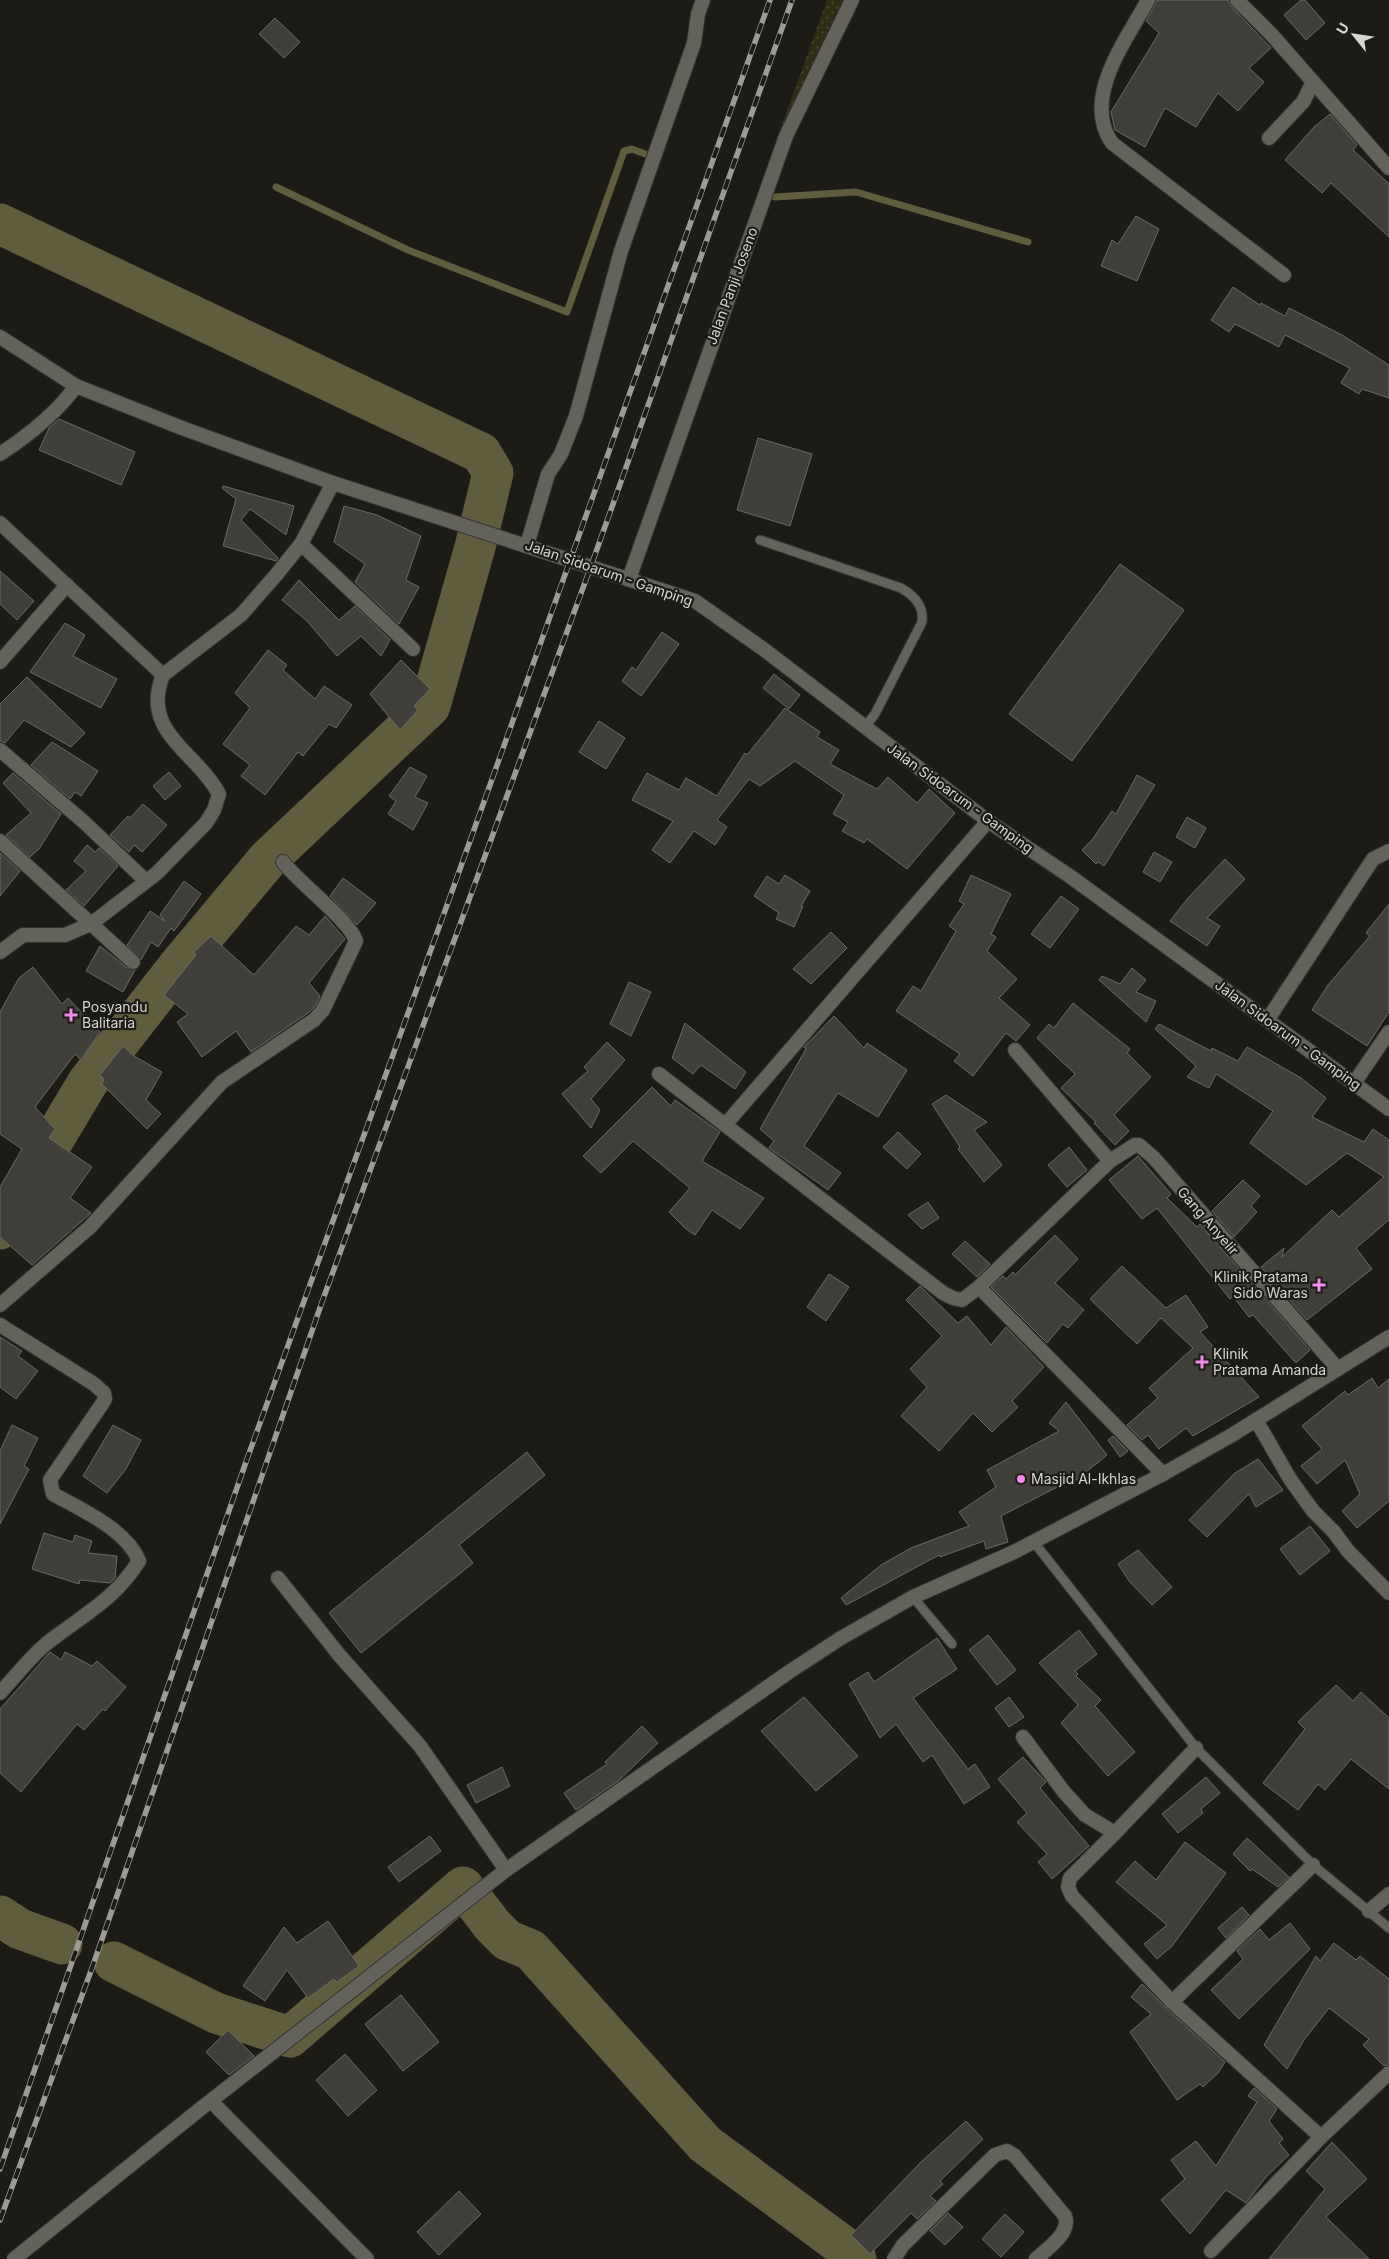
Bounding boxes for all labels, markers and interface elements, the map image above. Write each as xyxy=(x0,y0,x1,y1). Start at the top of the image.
north arrow xyxy=(1329,10,1379,60)
text: U xyxy=(1332,20,1352,37)
street label: Jalan Panji Joseno xyxy=(702,225,761,347)
street label: Jalan Sidoarum - Gamping xyxy=(523,536,695,609)
street label: Jalan Sidoarum - Gamping xyxy=(884,739,1037,856)
street label: Jalan Sidoarum - Gamping xyxy=(1212,976,1365,1093)
place label: Posyandu Balitaria xyxy=(82,998,147,1031)
marker: Posyandu Balitaria xyxy=(64,1008,78,1022)
street label: Gang Anyelir xyxy=(1174,1183,1243,1258)
place label: Klinik Pratama Sido Waras xyxy=(1214,1268,1308,1301)
marker: Klinik Pratama Sido Waras xyxy=(1312,1278,1326,1292)
place label: Klinik Pratama Amanda xyxy=(1213,1345,1326,1378)
marker: Klinik Pratama Amanda xyxy=(1195,1355,1209,1369)
place label: Masjid Al-Ikhlas xyxy=(1031,1470,1136,1487)
marker: Masjid Al-Ikhlas xyxy=(1015,1473,1027,1485)

